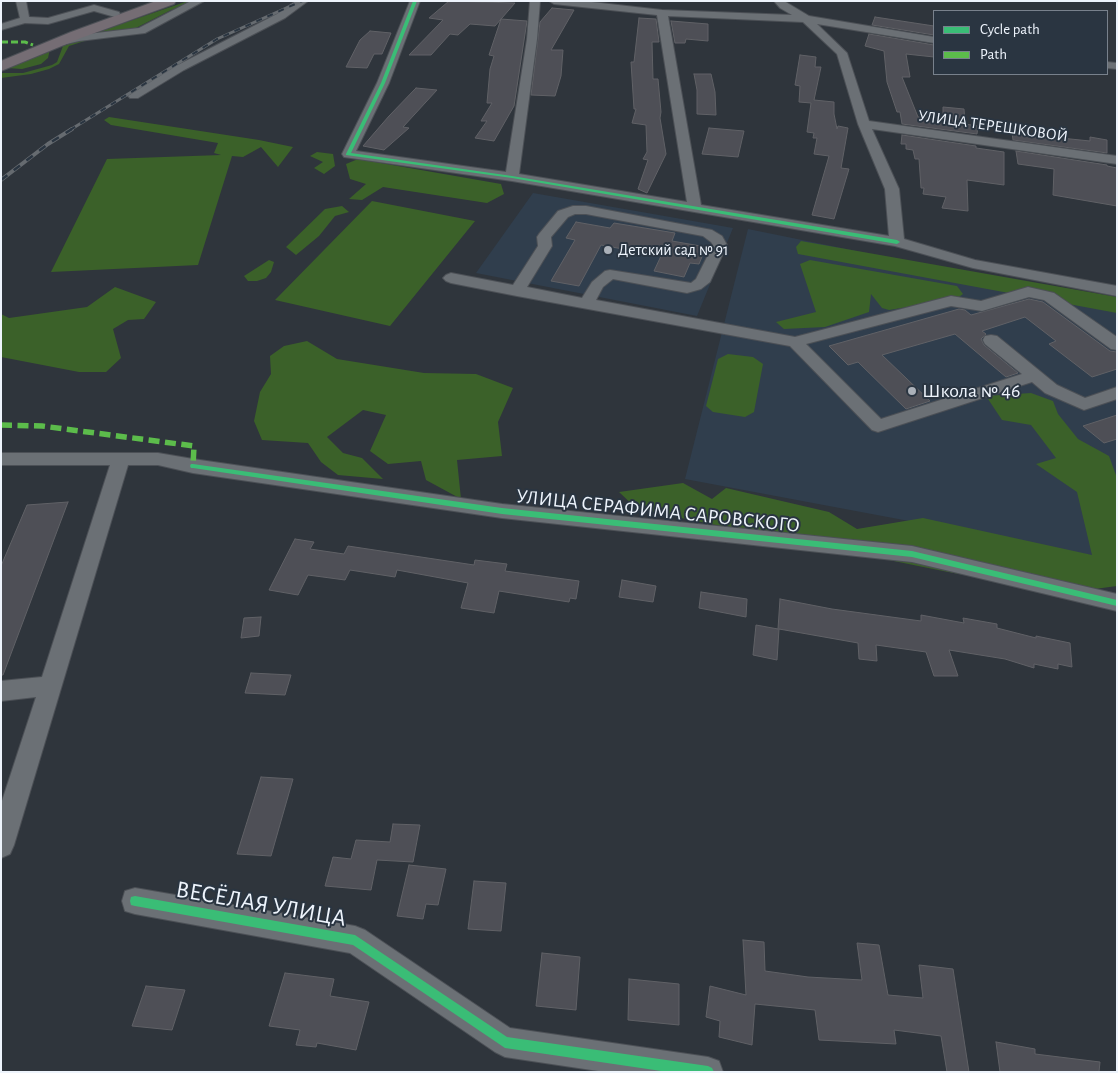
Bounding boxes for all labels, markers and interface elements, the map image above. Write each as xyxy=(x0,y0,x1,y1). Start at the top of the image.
legend xyxy=(933,10,1108,75)
text: Cycle path xyxy=(980,22,1040,37)
text: Path xyxy=(980,47,1007,62)
street label: УЛИЦА ТЕРЕШКОВОЙ xyxy=(917,106,1069,146)
place label: Детский сад № 91 xyxy=(618,240,728,260)
marker: Детский сад № 91 xyxy=(602,244,614,256)
place label: Школа № 46 xyxy=(922,379,1020,403)
marker: Школа № 46 xyxy=(906,385,918,397)
street label: УЛИЦА СЕРАФИМА САРОВСКОГО xyxy=(515,484,801,538)
street label: ВЕСЁЛАЯ УЛИЦА xyxy=(174,875,348,933)

